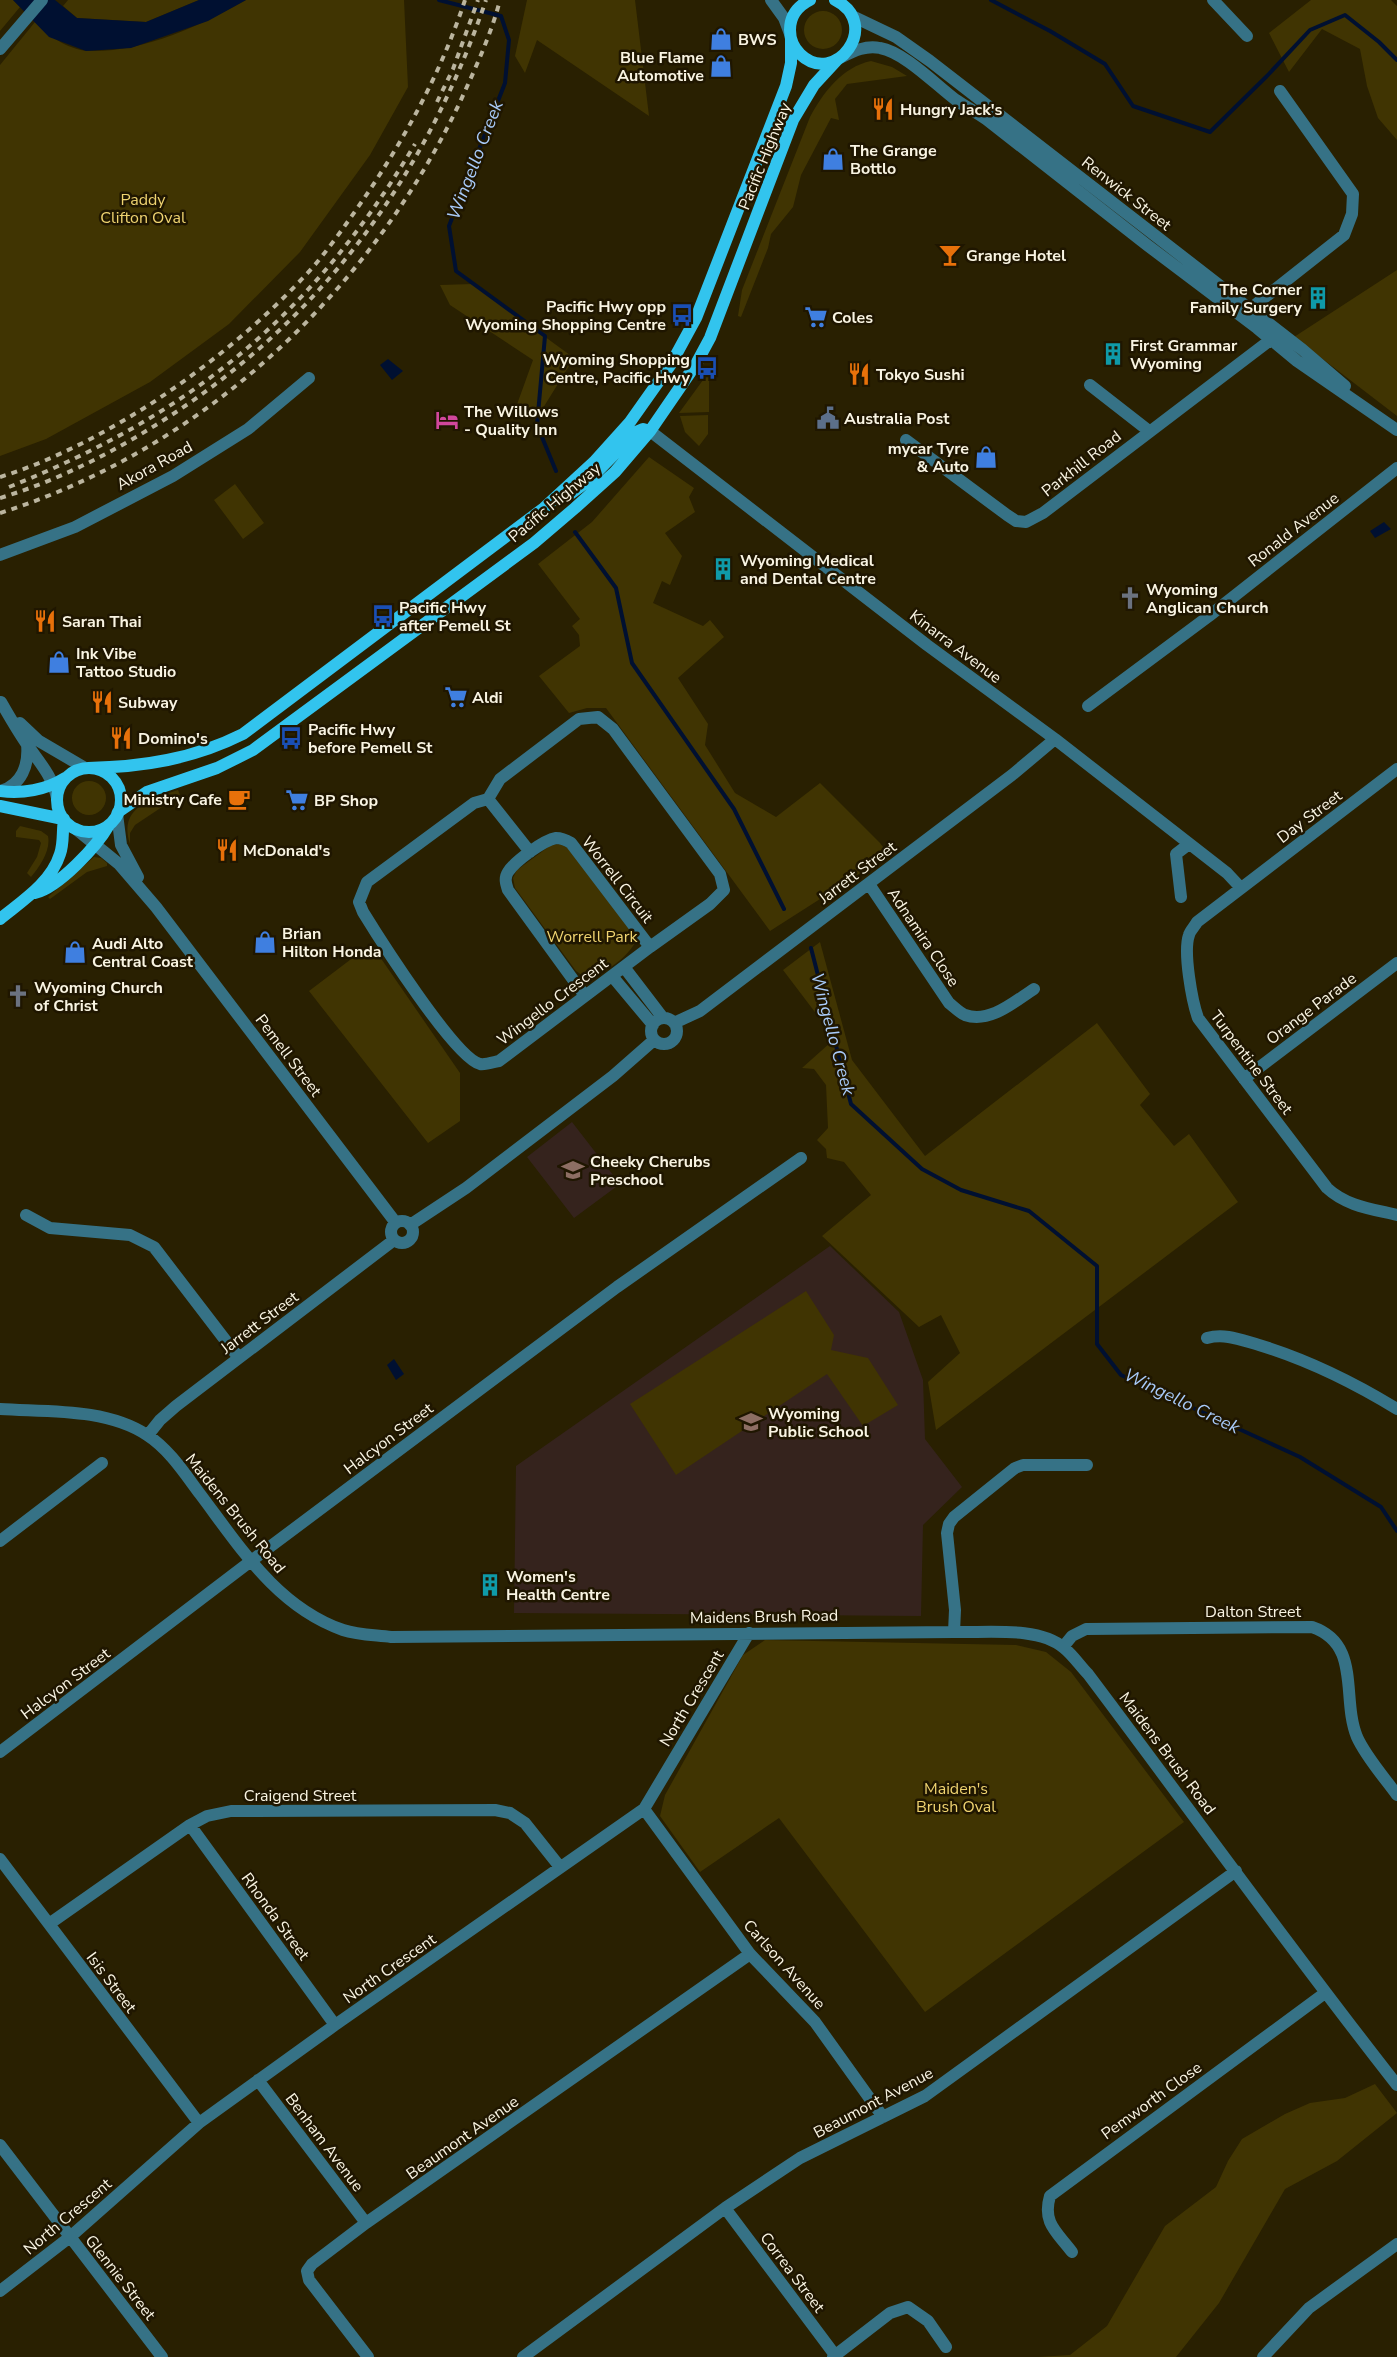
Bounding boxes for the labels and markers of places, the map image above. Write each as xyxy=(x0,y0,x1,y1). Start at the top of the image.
shop icon: BWS xyxy=(708,26,734,52)
place label: BWS xyxy=(738,29,777,51)
place label: Blue Flame Automotive xyxy=(617,47,704,87)
shop icon: Blue Flame Automotive xyxy=(708,53,734,79)
restaurant icon: Hungry Jack's xyxy=(870,96,896,122)
place label: Hungry Jack's xyxy=(900,99,1003,121)
place label: The Grange Bottlo xyxy=(850,140,937,180)
shop icon: The Grange Bottlo xyxy=(820,146,846,172)
bar icon: Grange Hotel xyxy=(937,242,963,268)
place label: Grange Hotel xyxy=(966,245,1066,267)
place label: The Corner Family Surgery xyxy=(1190,279,1303,319)
building icon: The Corner Family Surgery xyxy=(1305,285,1331,311)
place label: Pacific Hwy opp Wyoming Shopping Centre xyxy=(465,296,666,336)
bus stop icon: Pacific Hwy opp Wyoming Shopping Centre xyxy=(669,302,695,328)
supermarket icon: Coles xyxy=(803,304,829,330)
place label: Coles xyxy=(832,307,873,329)
place label: First Grammar Wyoming xyxy=(1130,335,1238,375)
building icon: First Grammar Wyoming xyxy=(1100,341,1126,367)
place label: Wyoming Shopping Centre, Pacific Hwy xyxy=(543,349,691,389)
bus stop icon: Wyoming Shopping Centre, Pacific Hwy xyxy=(694,355,720,381)
restaurant icon: Tokyo Sushi xyxy=(846,361,872,387)
place label: Tokyo Sushi xyxy=(876,364,965,386)
place label: The Willows - Quality Inn xyxy=(464,401,559,441)
public building icon: Australia Post xyxy=(815,405,841,431)
hotel icon: The Willows - Quality Inn xyxy=(434,407,460,433)
place label: Australia Post xyxy=(844,408,950,430)
place label: mycar Tyre & Auto xyxy=(888,438,969,478)
shop icon: mycar Tyre & Auto xyxy=(973,444,999,470)
place label: Wyoming Medical and Dental Centre xyxy=(740,550,876,590)
building icon: Wyoming Medical and Dental Centre xyxy=(710,556,736,582)
place label: Wyoming Anglican Church xyxy=(1146,579,1269,619)
church icon: Wyoming Anglican Church xyxy=(1117,585,1143,611)
place label: Pacific Hwy after Pemell St xyxy=(399,597,511,637)
bus stop icon: Pacific Hwy after Pemell St xyxy=(370,603,396,629)
restaurant icon: Saran Thai xyxy=(32,608,58,634)
place label: Saran Thai xyxy=(62,611,142,633)
place label: Ink Vibe Tattoo Studio xyxy=(76,643,176,683)
shop icon: Ink Vibe Tattoo Studio xyxy=(46,649,72,675)
supermarket icon: Aldi xyxy=(443,684,469,710)
place label: Aldi xyxy=(472,687,503,709)
restaurant icon: Subway xyxy=(89,689,115,715)
place label: Subway xyxy=(118,692,178,714)
place label: Pacific Hwy before Pemell St xyxy=(308,719,433,759)
restaurant icon: Domino's xyxy=(108,725,134,751)
bus stop icon: Pacific Hwy before Pemell St xyxy=(278,725,304,751)
place label: Domino's xyxy=(138,728,208,750)
cafe icon: Ministry Cafe xyxy=(226,786,252,812)
supermarket icon: BP Shop xyxy=(284,787,310,813)
place label: Ministry Cafe xyxy=(124,789,222,811)
place label: BP Shop xyxy=(314,790,378,812)
restaurant icon: McDonald's xyxy=(214,837,240,863)
place label: McDonald's xyxy=(243,840,330,862)
place label: Brian Hilton Honda xyxy=(282,923,382,963)
shop icon: Brian Hilton Honda xyxy=(252,929,278,955)
place label: Audi Alto Central Coast xyxy=(92,933,194,973)
shop icon: Audi Alto Central Coast xyxy=(62,939,88,965)
place label: Wyoming Church of Christ xyxy=(34,977,163,1017)
church icon: Wyoming Church of Christ xyxy=(5,983,31,1009)
place label: Cheeky Cherubs Preschool xyxy=(590,1151,711,1191)
school or university icon: Cheeky Cherubs Preschool xyxy=(560,1157,586,1183)
place label: Wyoming Public School xyxy=(768,1403,869,1443)
school or university icon: Wyoming Public School xyxy=(738,1409,764,1435)
place label: Women's Health Centre xyxy=(506,1566,610,1606)
building icon: Women's Health Centre xyxy=(477,1572,503,1598)

